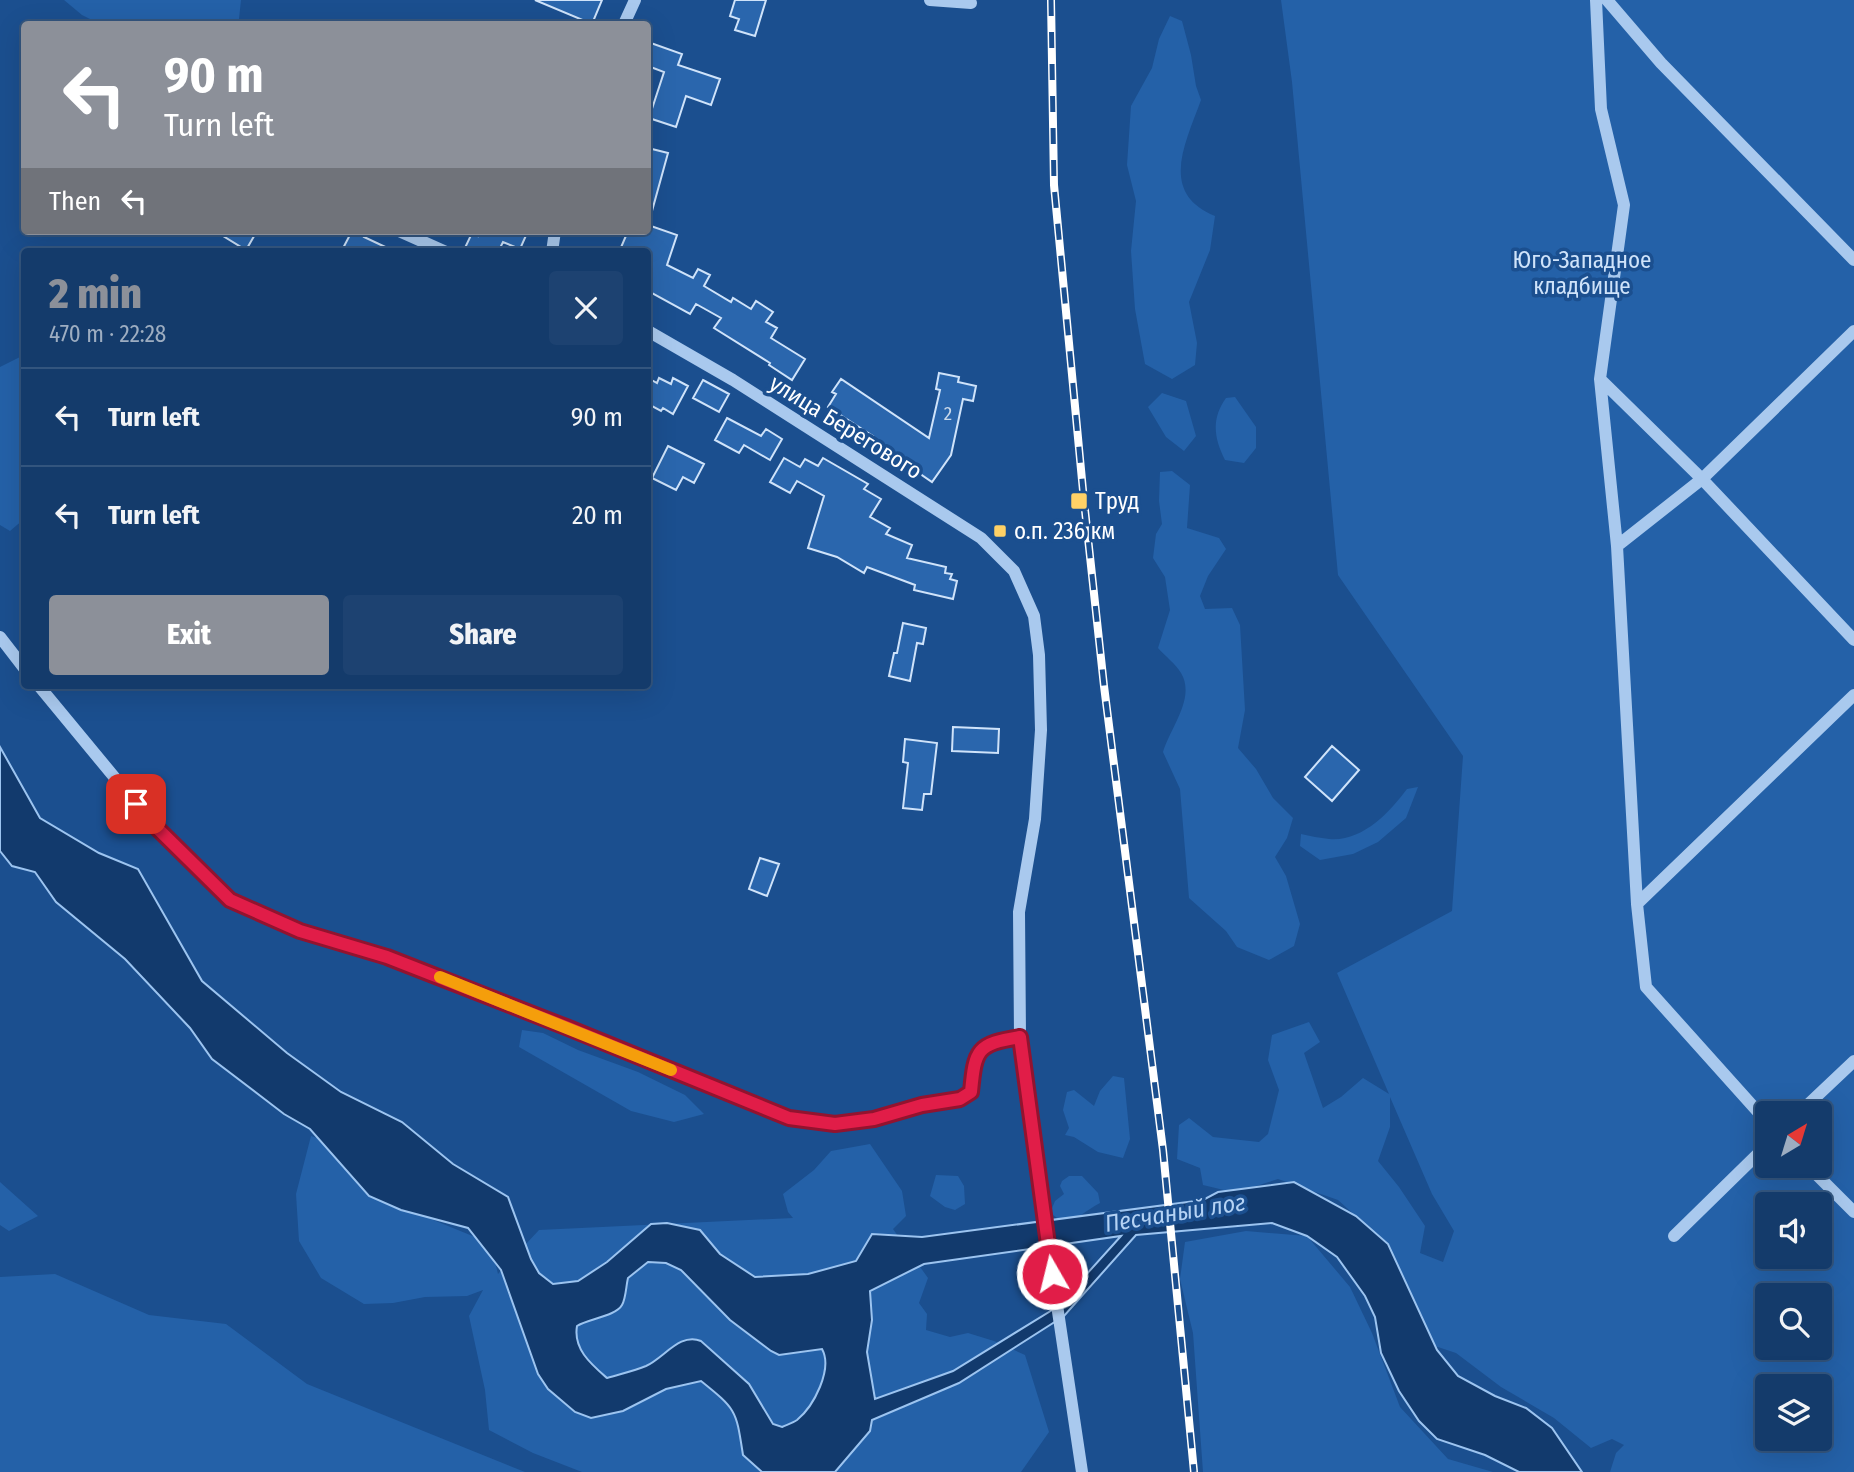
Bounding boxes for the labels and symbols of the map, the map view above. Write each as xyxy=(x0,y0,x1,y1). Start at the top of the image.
park label: Юго-Западное кладбище xyxy=(1513,246,1651,300)
street label: улица Берегового xyxy=(765,369,927,485)
house number: 2 xyxy=(944,402,952,425)
place label: Труд xyxy=(1095,487,1139,515)
marker: Труд xyxy=(1069,491,1089,511)
place label: о.п. 236 км xyxy=(1014,517,1115,545)
marker: о.п. 236 км xyxy=(992,523,1008,539)
pin xyxy=(106,774,166,834)
north arrow xyxy=(1755,1101,1832,1178)
water label: Песчаный лог xyxy=(1103,1188,1247,1238)
position arrow xyxy=(1015,1237,1089,1311)

